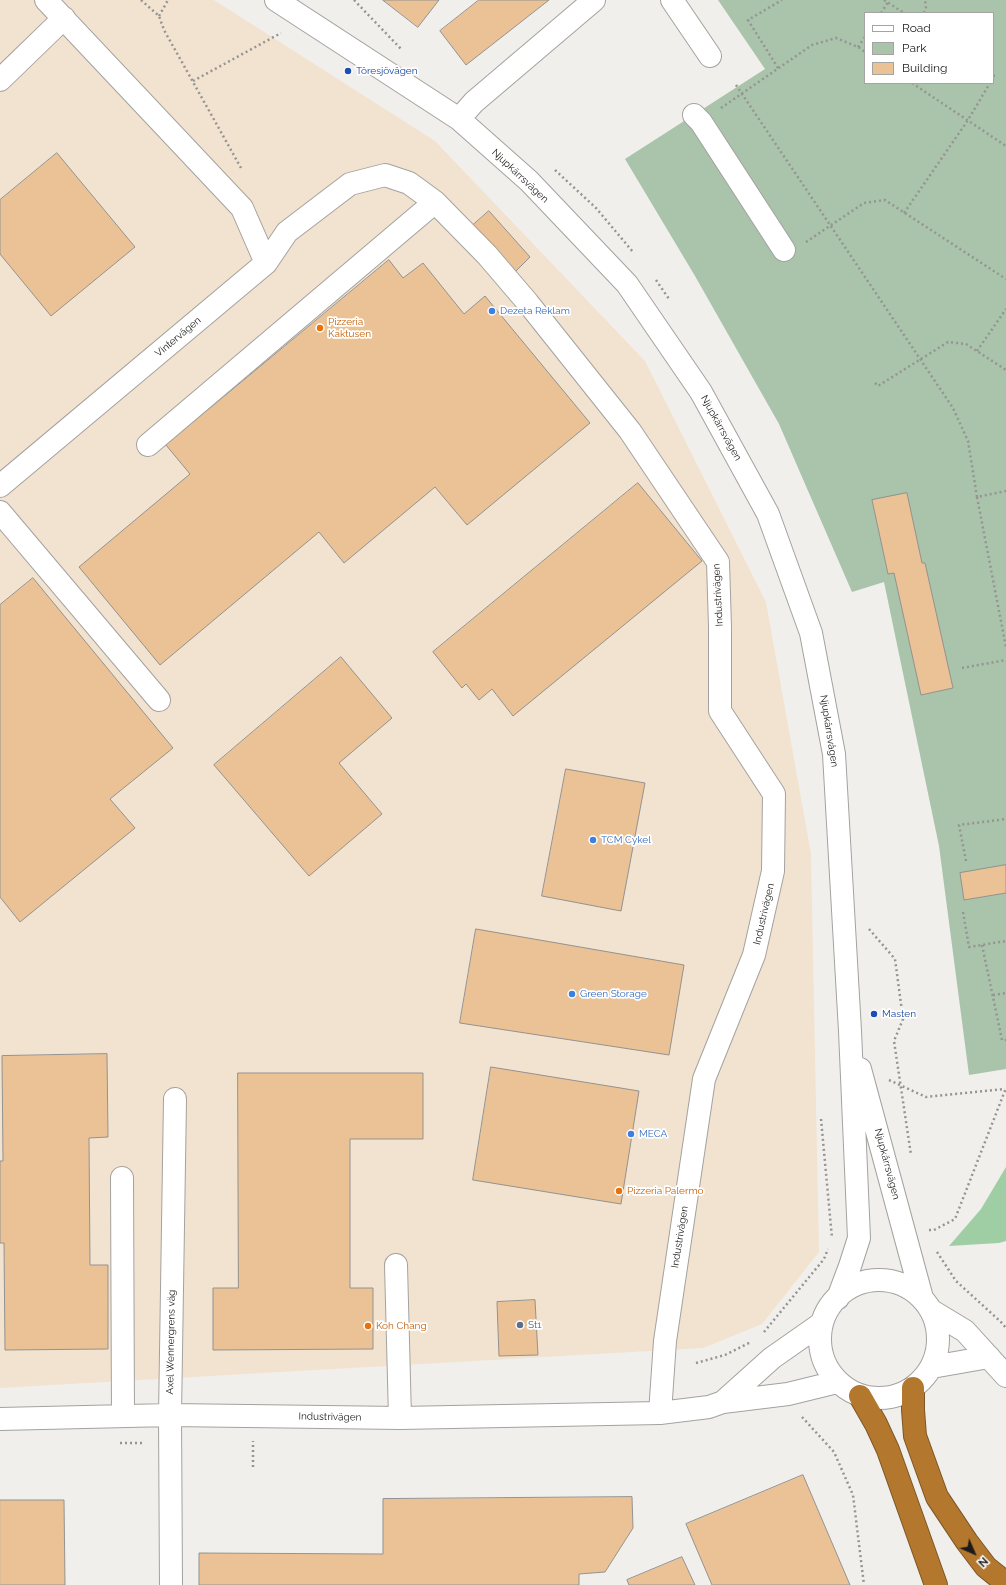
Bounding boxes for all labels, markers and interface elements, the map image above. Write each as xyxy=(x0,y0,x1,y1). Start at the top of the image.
legend xyxy=(864,12,994,84)
text: Road xyxy=(902,21,931,35)
text: Park xyxy=(902,41,927,55)
text: Building xyxy=(902,61,948,75)
place label: Töresjövägen xyxy=(356,65,418,77)
marker: Töresjövägen xyxy=(343,66,353,76)
street label: Njupkärrsvägen xyxy=(489,147,551,205)
place label: Dezeta Reklam xyxy=(500,305,570,317)
marker: Dezeta Reklam xyxy=(487,306,497,316)
street label: Vintervägen xyxy=(153,314,203,360)
place label: Pizzeria Kaktusen xyxy=(328,316,371,340)
marker: Pizzeria Kaktusen xyxy=(315,323,325,333)
street label: Njupkärrsvägen xyxy=(698,393,744,463)
street label: Industrivägen xyxy=(710,563,726,627)
street label: Njupkärrsvägen xyxy=(817,694,841,768)
place label: TCM Cykel xyxy=(601,834,651,846)
marker: TCM Cykel xyxy=(588,835,598,845)
street label: Industrivägen xyxy=(751,882,777,946)
place label: Green Storage xyxy=(580,988,647,1000)
marker: Green Storage xyxy=(567,989,577,999)
place label: Masten xyxy=(882,1008,916,1020)
marker: Masten xyxy=(869,1009,879,1019)
street label: Njupkärrsvägen xyxy=(872,1127,902,1201)
place label: MECA xyxy=(639,1128,667,1140)
marker: MECA xyxy=(626,1129,636,1139)
place label: Pizzeria Palermo xyxy=(627,1185,704,1197)
marker: Pizzeria Palermo xyxy=(614,1186,624,1196)
street label: Industrivägen xyxy=(669,1205,691,1269)
street label: Axel Wennergrens väg xyxy=(164,1290,178,1394)
place label: St1 xyxy=(528,1319,542,1331)
place label: Koh Chang xyxy=(376,1320,427,1332)
marker: St1 xyxy=(515,1320,525,1330)
marker: Koh Chang xyxy=(363,1321,373,1331)
street label: Industrivägen xyxy=(298,1410,362,1424)
north arrow xyxy=(954,1533,994,1573)
text: N xyxy=(975,1554,990,1569)

